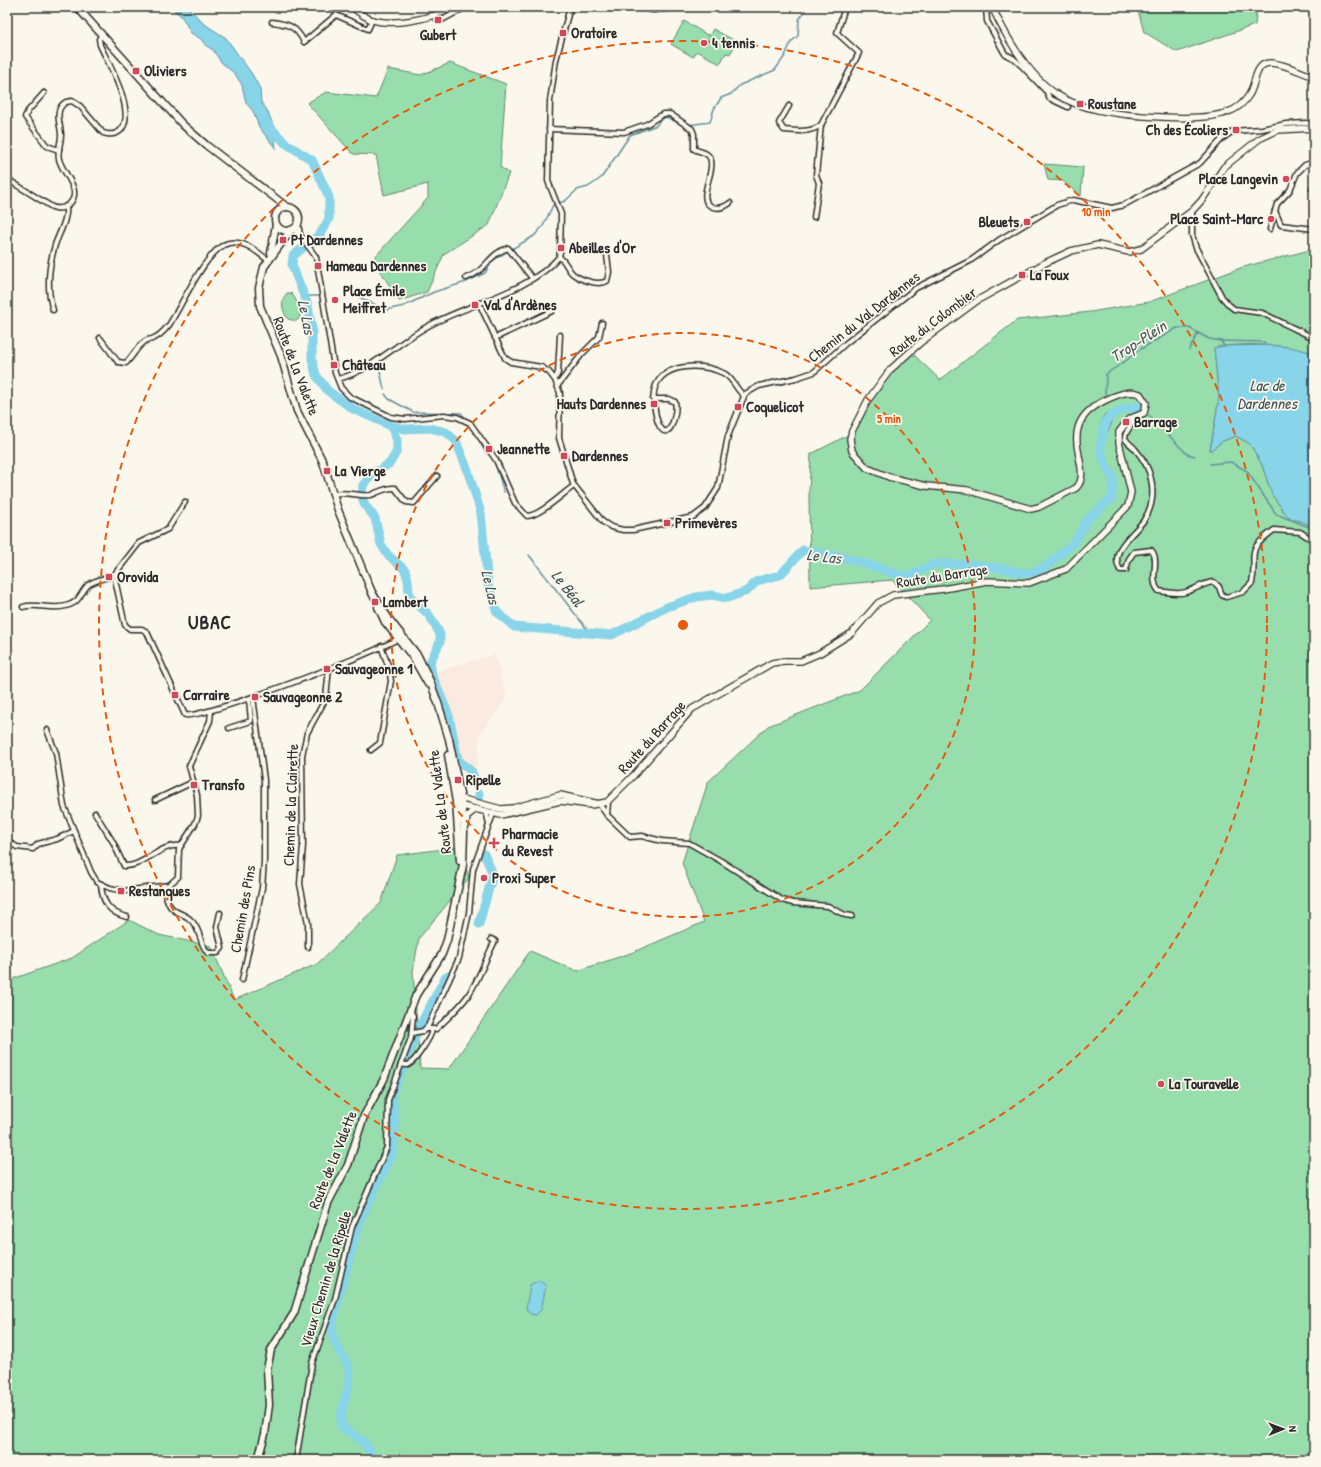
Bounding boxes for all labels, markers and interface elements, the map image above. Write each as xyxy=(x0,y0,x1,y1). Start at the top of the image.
marker: Gubert xyxy=(433,15,443,25)
place label: Oratoire xyxy=(571,22,617,43)
place label: Gubert xyxy=(420,24,457,45)
marker: Oratoire xyxy=(558,28,568,38)
place label: 4 tennis xyxy=(712,32,755,53)
marker: 4 tennis xyxy=(699,38,709,48)
place label: Oliviers xyxy=(144,60,187,81)
marker: Oliviers xyxy=(131,66,141,76)
place label: Roustane xyxy=(1088,93,1136,114)
marker: Roustane xyxy=(1075,99,1085,109)
place label: Ch des Écoliers xyxy=(1146,119,1228,140)
marker: Ch des Écoliers xyxy=(1231,125,1241,135)
place label: Place Langevin xyxy=(1199,168,1278,190)
marker: Place Langevin xyxy=(1281,174,1291,184)
text: 10 min xyxy=(1082,203,1111,220)
place label: Place Saint-Marc xyxy=(1170,208,1264,229)
place label: Bleuets xyxy=(979,211,1019,232)
marker: Place Saint-Marc xyxy=(1266,214,1276,224)
marker: Bleuets xyxy=(1022,217,1032,227)
place label: Pt Dardennes xyxy=(291,229,363,250)
marker: Pt Dardennes xyxy=(278,235,288,245)
place label: Abeilles d'Or xyxy=(569,237,636,258)
marker: Abeilles d'Or xyxy=(556,243,566,253)
place label: Hameau Dardennes xyxy=(326,255,427,276)
marker: Hameau Dardennes xyxy=(313,261,323,271)
place label: La Foux xyxy=(1030,264,1070,285)
street label: Chemin du Val Dardennes xyxy=(803,266,924,367)
marker: La Foux xyxy=(1017,270,1027,280)
place label: Place Émile Meiffret xyxy=(343,280,406,318)
street label: Route du Colombier xyxy=(885,282,981,361)
place label: Val d'Ardènes xyxy=(483,294,557,315)
marker: Place Émile Meiffret xyxy=(330,295,340,305)
water label: Le Las xyxy=(293,298,321,338)
marker: Val d'Ardènes xyxy=(470,300,480,310)
street label: Route de La Valette xyxy=(268,313,325,418)
water label: Trop-Plein xyxy=(1106,314,1172,367)
place label: Château xyxy=(342,354,386,375)
marker: Château xyxy=(329,360,339,370)
water label: Lac de Dardennes xyxy=(1237,374,1299,414)
place label: Hauts Dardennes xyxy=(557,393,646,414)
place label: Coquelicot xyxy=(746,396,804,418)
marker: Hauts Dardennes xyxy=(649,399,659,409)
marker: Coquelicot xyxy=(733,402,743,412)
text: 5 min xyxy=(877,410,902,427)
place label: Barrage xyxy=(1134,411,1178,433)
marker: Barrage xyxy=(1121,417,1131,427)
place label: Jeannette xyxy=(497,438,550,459)
marker: Jeannette xyxy=(484,444,494,454)
place label: Dardennes xyxy=(572,445,628,466)
marker: Dardennes xyxy=(559,451,569,461)
place label: La Vierge xyxy=(335,460,386,482)
marker: La Vierge xyxy=(322,466,332,476)
place label: Primevères xyxy=(675,512,737,533)
marker: Primevères xyxy=(662,518,672,528)
water label: Le Las xyxy=(806,543,844,569)
street label: Route du Barrage xyxy=(895,558,989,593)
water label: Le Béal xyxy=(547,565,590,612)
place label: Orovida xyxy=(117,566,158,587)
water label: Le Las xyxy=(476,568,506,608)
marker: Orovida xyxy=(104,572,114,582)
place label: Lambert xyxy=(383,591,429,612)
marker: Lambert xyxy=(370,597,380,607)
district label: UBAC xyxy=(188,609,232,635)
centre of rings xyxy=(676,618,690,632)
place label: Sauvageonne 1 xyxy=(335,658,413,680)
marker: Sauvageonne 1 xyxy=(322,664,332,674)
place label: Carraire xyxy=(183,684,230,705)
place label: Sauvageonne 2 xyxy=(263,686,343,708)
marker: Carraire xyxy=(170,690,180,700)
marker: Sauvageonne 2 xyxy=(250,692,260,702)
street label: Route du Barrage xyxy=(613,695,690,778)
street label: Chemin de la Clairette xyxy=(278,743,303,866)
street label: Route de La Valette xyxy=(423,749,456,855)
place label: Ripelle xyxy=(466,769,501,791)
place label: Transfo xyxy=(201,774,245,795)
marker: Ripelle xyxy=(453,775,463,785)
marker: Transfo xyxy=(189,780,199,790)
place label: Pharmacie du Revest xyxy=(502,823,558,861)
marker: Pharmacie du Revest xyxy=(489,838,499,848)
street label: Chemin des Pins xyxy=(224,863,261,954)
place label: Proxi Super xyxy=(492,867,556,889)
marker: Proxi Super xyxy=(479,873,489,883)
place label: Restanques xyxy=(129,880,190,902)
marker: Restanques xyxy=(116,886,126,896)
place label: La Touravelle xyxy=(1169,1073,1239,1094)
marker: La Touravelle xyxy=(1156,1079,1166,1089)
street label: Route de La Valette xyxy=(303,1108,362,1212)
street label: Vieux Chemin de la Ripelle xyxy=(295,1208,356,1350)
north arrow xyxy=(1263,1409,1303,1449)
text: N xyxy=(1286,1426,1300,1432)

